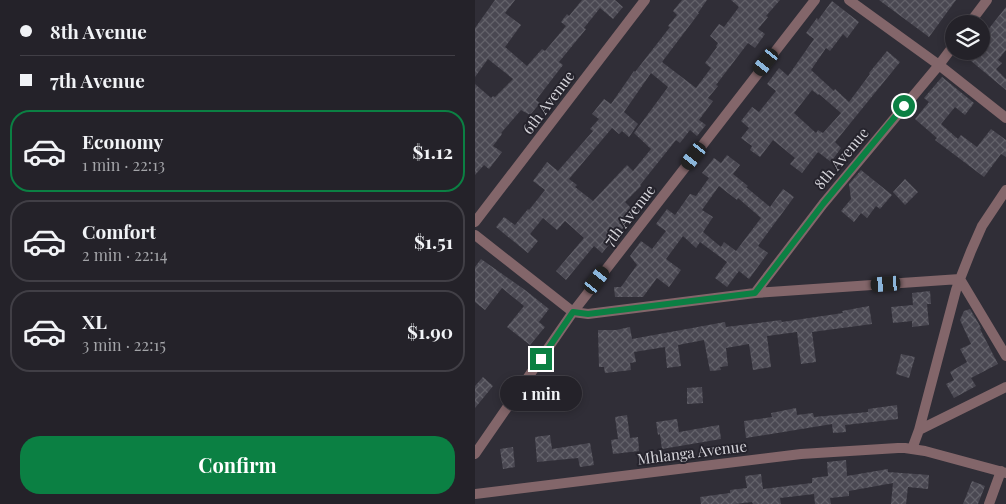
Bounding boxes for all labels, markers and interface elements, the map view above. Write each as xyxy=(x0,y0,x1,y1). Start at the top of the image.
map controls xyxy=(945,15,990,60)
button: layers xyxy=(945,15,990,60)
text: 8th Avenue xyxy=(50,18,147,44)
car xyxy=(750,46,781,78)
street label: 6th Avenue xyxy=(518,66,578,138)
text: 7th Avenue xyxy=(50,67,145,93)
route start xyxy=(893,95,915,117)
street label: 8th Avenue xyxy=(809,123,873,193)
text: Economy xyxy=(82,128,163,154)
icon: car xyxy=(22,129,67,174)
text: $1.12 xyxy=(412,138,453,164)
car xyxy=(678,140,709,172)
text: 1 min · 22:13 xyxy=(82,154,165,175)
street label: 7th Avenue xyxy=(599,180,659,250)
text: Comfort xyxy=(82,218,156,244)
icon: car xyxy=(22,219,67,264)
text: $1.51 xyxy=(414,228,453,254)
text: 2 min · 22:14 xyxy=(82,244,168,265)
car xyxy=(581,264,612,296)
car xyxy=(870,275,901,293)
text: XL xyxy=(82,308,107,334)
icon: car xyxy=(22,309,67,354)
text: $1.90 xyxy=(407,318,453,344)
text: 3 min · 22:15 xyxy=(82,334,166,355)
route end xyxy=(530,348,552,370)
callout: 1 min xyxy=(500,376,582,412)
text: 1 min xyxy=(521,383,561,404)
street label: Mhlanga Avenue xyxy=(636,435,748,469)
button: Confirm xyxy=(20,436,455,494)

